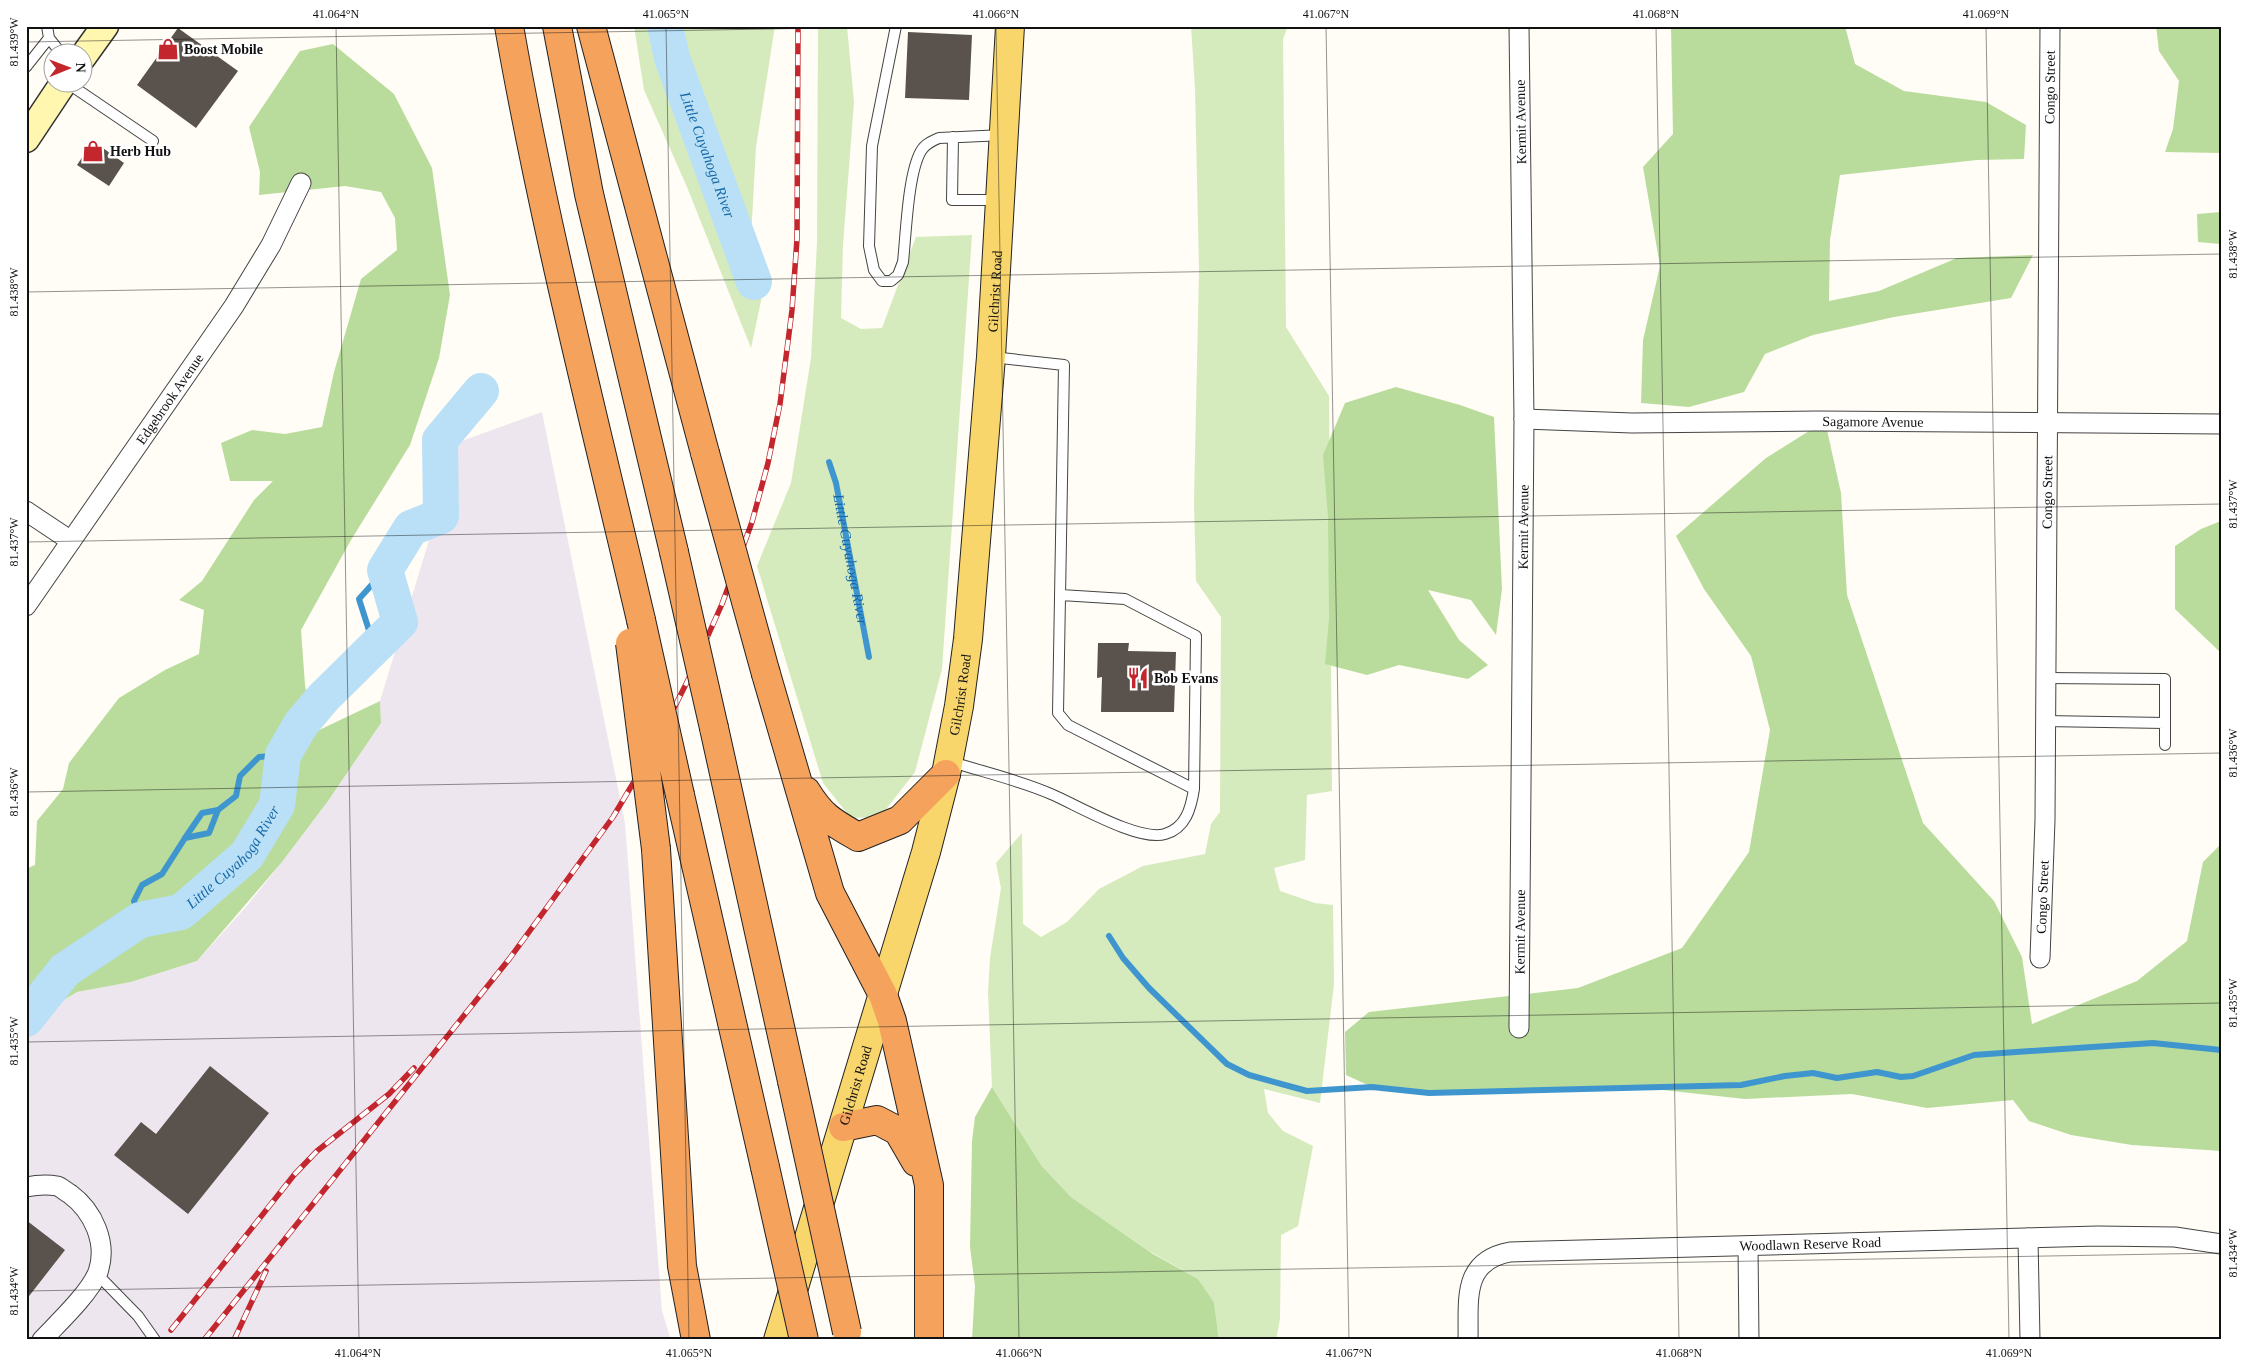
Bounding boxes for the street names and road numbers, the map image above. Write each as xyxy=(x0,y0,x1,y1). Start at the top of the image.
street label: Congo Street xyxy=(2042,50,2057,124)
street label: Kermit Avenue xyxy=(1513,79,1529,165)
street label: Gilchrist Road xyxy=(985,250,1005,333)
street label: Edgebrook Avenue xyxy=(133,351,206,447)
street label: Sagamore Avenue xyxy=(1822,414,1924,429)
street label: Congo Street xyxy=(2039,455,2055,529)
street label: Kermit Avenue xyxy=(1515,484,1531,570)
street label: Gilchrist Road xyxy=(946,653,973,737)
street label: Congo Street xyxy=(2033,860,2051,934)
street label: Kermit Avenue xyxy=(1512,889,1528,975)
street label: Gilchrist Road xyxy=(836,1044,874,1127)
street label: Woodlawn Reserve Road xyxy=(1739,1234,1881,1253)

